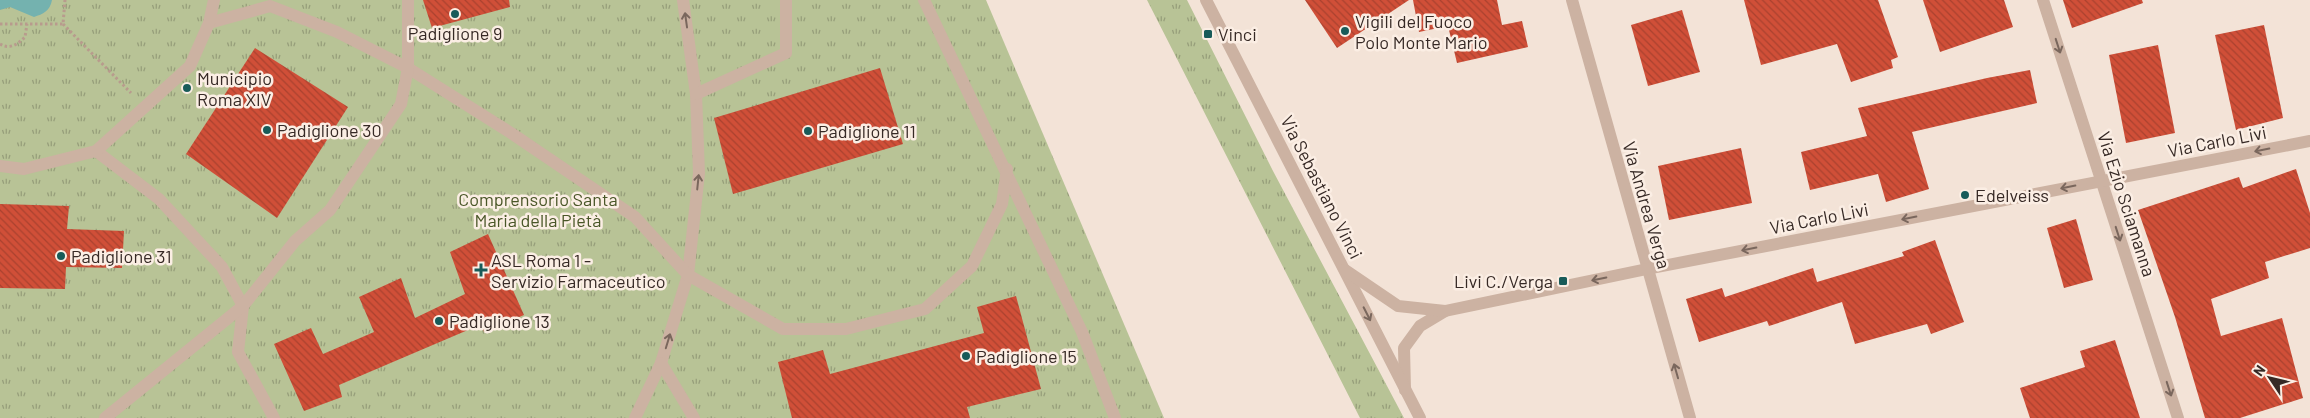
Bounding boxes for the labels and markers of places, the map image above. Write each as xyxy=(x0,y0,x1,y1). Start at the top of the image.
marker: Padiglione 9 xyxy=(449,8,461,20)
place label: Vigili del Fuoco Polo Monte Mario xyxy=(1355,10,1488,53)
place label: Padiglione 9 xyxy=(408,22,502,44)
place label: Vinci xyxy=(1218,23,1257,45)
marker: Vigili del Fuoco Polo Monte Mario xyxy=(1339,25,1351,37)
marker: Vinci xyxy=(1202,28,1214,40)
place label: Municipio Roma XIV xyxy=(197,67,272,110)
marker: Municipio Roma XIV xyxy=(181,82,193,94)
place label: Padiglione 30 xyxy=(277,119,382,141)
place label: Padiglione 11 xyxy=(818,120,916,142)
marker: Padiglione 30 xyxy=(261,124,273,136)
marker: Padiglione 11 xyxy=(802,125,814,137)
place label: Edelveiss xyxy=(1975,184,2049,206)
marker: Edelveiss xyxy=(1959,189,1971,201)
place label: Padiglione 31 xyxy=(71,245,172,267)
place label: ASL Roma 1 - Servizio Farmaceutico xyxy=(491,249,666,292)
marker: Padiglione 31 xyxy=(55,250,67,262)
marker: ASL Roma 1 - Servizio Farmaceutico xyxy=(475,264,487,276)
place label: Livi C./Verga xyxy=(1454,270,1553,292)
marker: Livi C./Verga xyxy=(1557,275,1569,287)
place label: Padiglione 13 xyxy=(449,310,550,332)
marker: Padiglione 13 xyxy=(433,315,445,327)
place label: Padiglione 15 xyxy=(976,345,1077,367)
marker: Padiglione 15 xyxy=(960,350,972,362)

